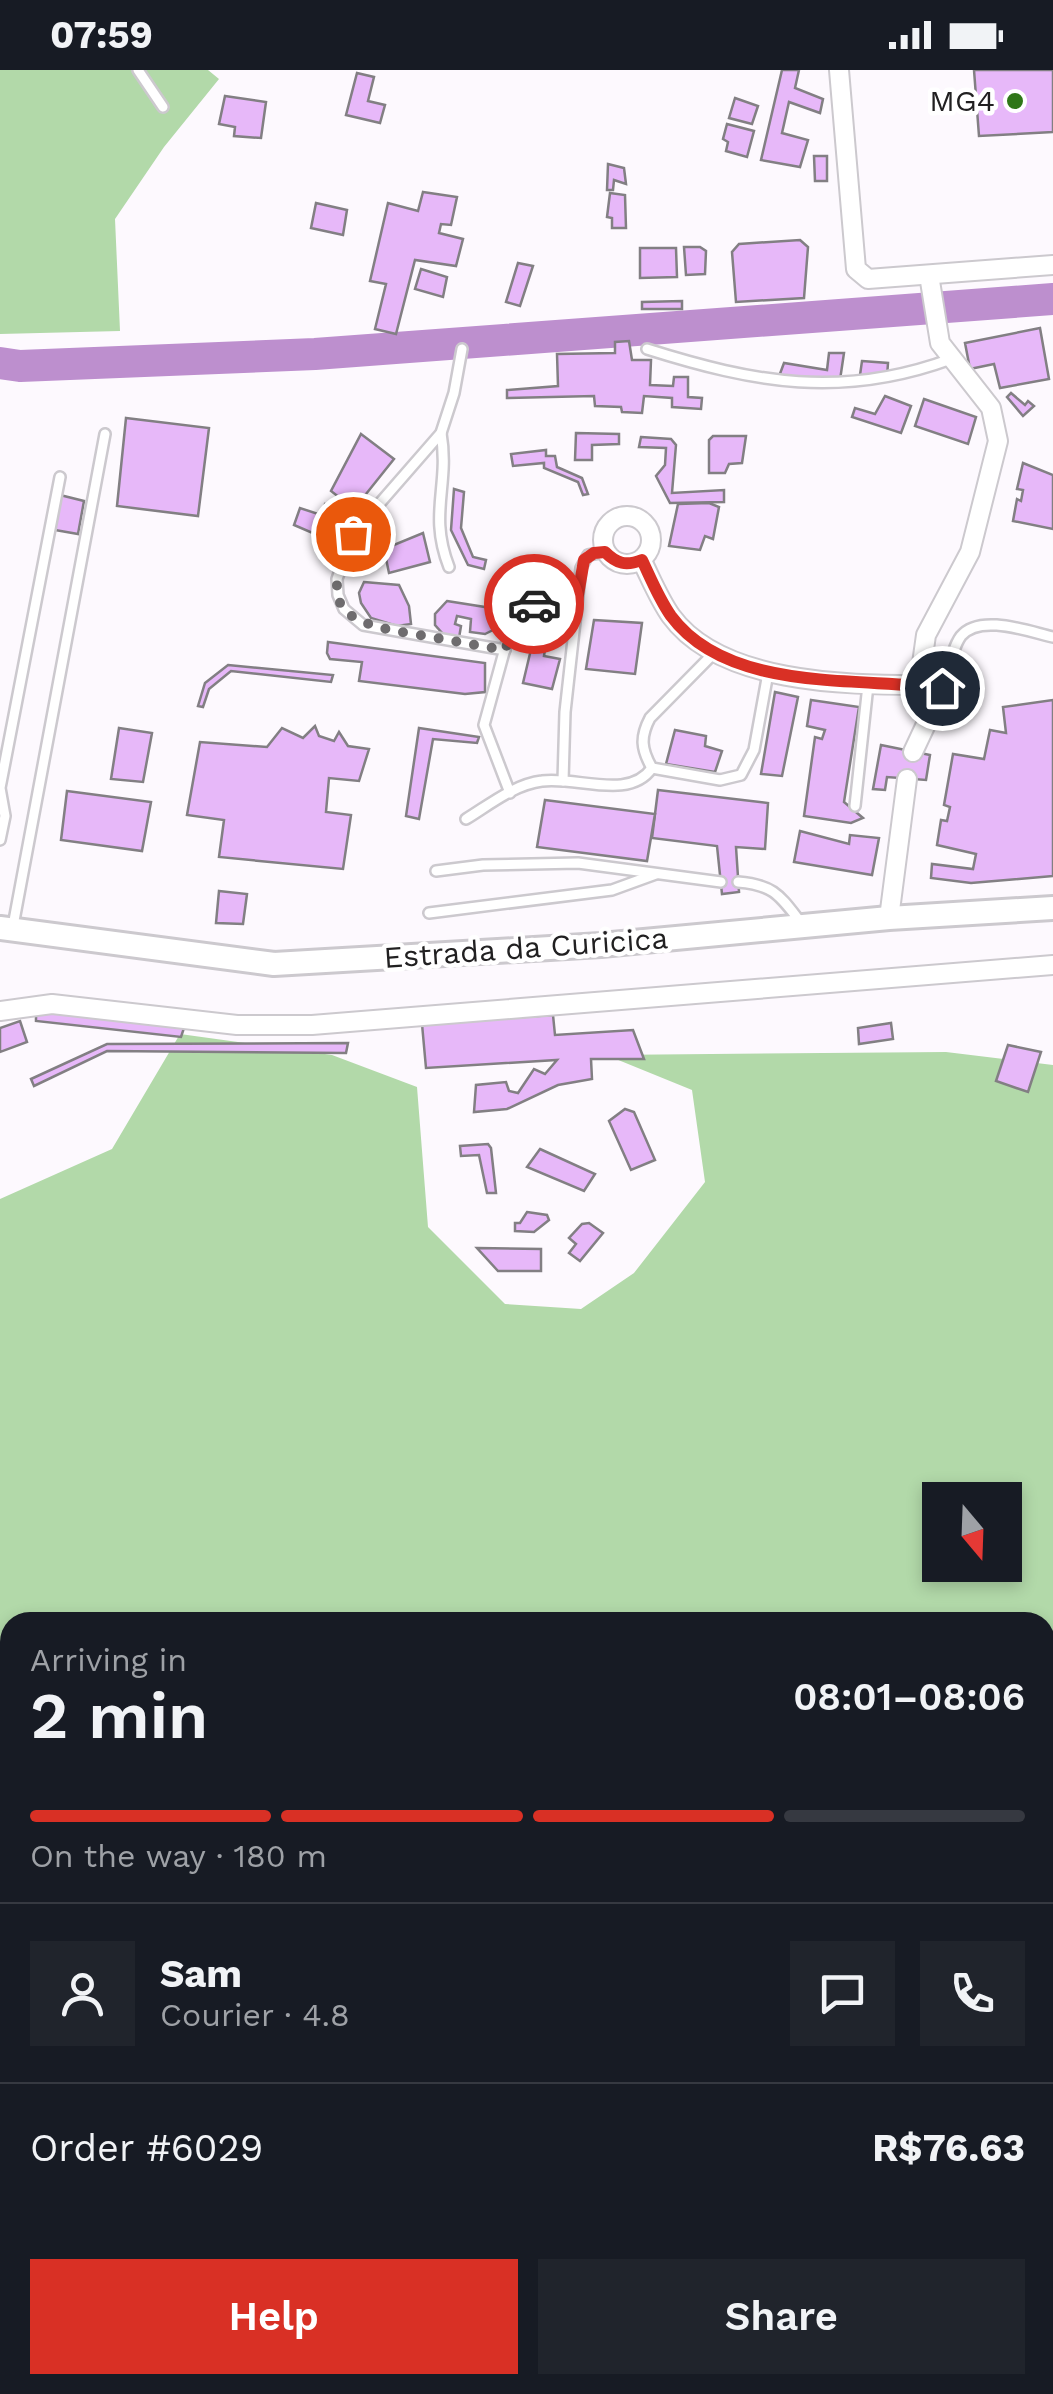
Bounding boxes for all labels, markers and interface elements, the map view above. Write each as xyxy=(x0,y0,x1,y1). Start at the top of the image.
text: 07:59 xyxy=(50,13,153,57)
place label: MG4 xyxy=(929,83,995,118)
marker: MG4 xyxy=(1004,90,1026,112)
pin xyxy=(311,492,396,577)
icon: bag xyxy=(326,507,381,562)
courier xyxy=(484,554,584,654)
icon: car xyxy=(507,577,562,632)
pin xyxy=(900,646,985,731)
icon: home xyxy=(915,661,970,716)
street label: Estrada da Curicica xyxy=(383,920,669,975)
north arrow xyxy=(922,1482,1022,1582)
map controls xyxy=(922,1482,1022,1582)
text: Arriving in xyxy=(30,1641,187,1679)
text: 08:01–08:06 xyxy=(793,1675,1025,1719)
text: 2 min xyxy=(30,1678,208,1754)
text: On the way · 180 m xyxy=(30,1837,327,1875)
button: person xyxy=(30,1941,135,2046)
button: chat xyxy=(790,1941,895,2046)
button: phone xyxy=(920,1941,1025,2046)
text: Sam xyxy=(160,1952,242,1996)
text: Courier · 4.8 xyxy=(160,1996,350,2034)
text: Order #6029 xyxy=(30,2126,263,2170)
text: R$76.63 xyxy=(872,2126,1025,2170)
button: Help xyxy=(30,2259,518,2374)
button: Share xyxy=(538,2259,1025,2374)

